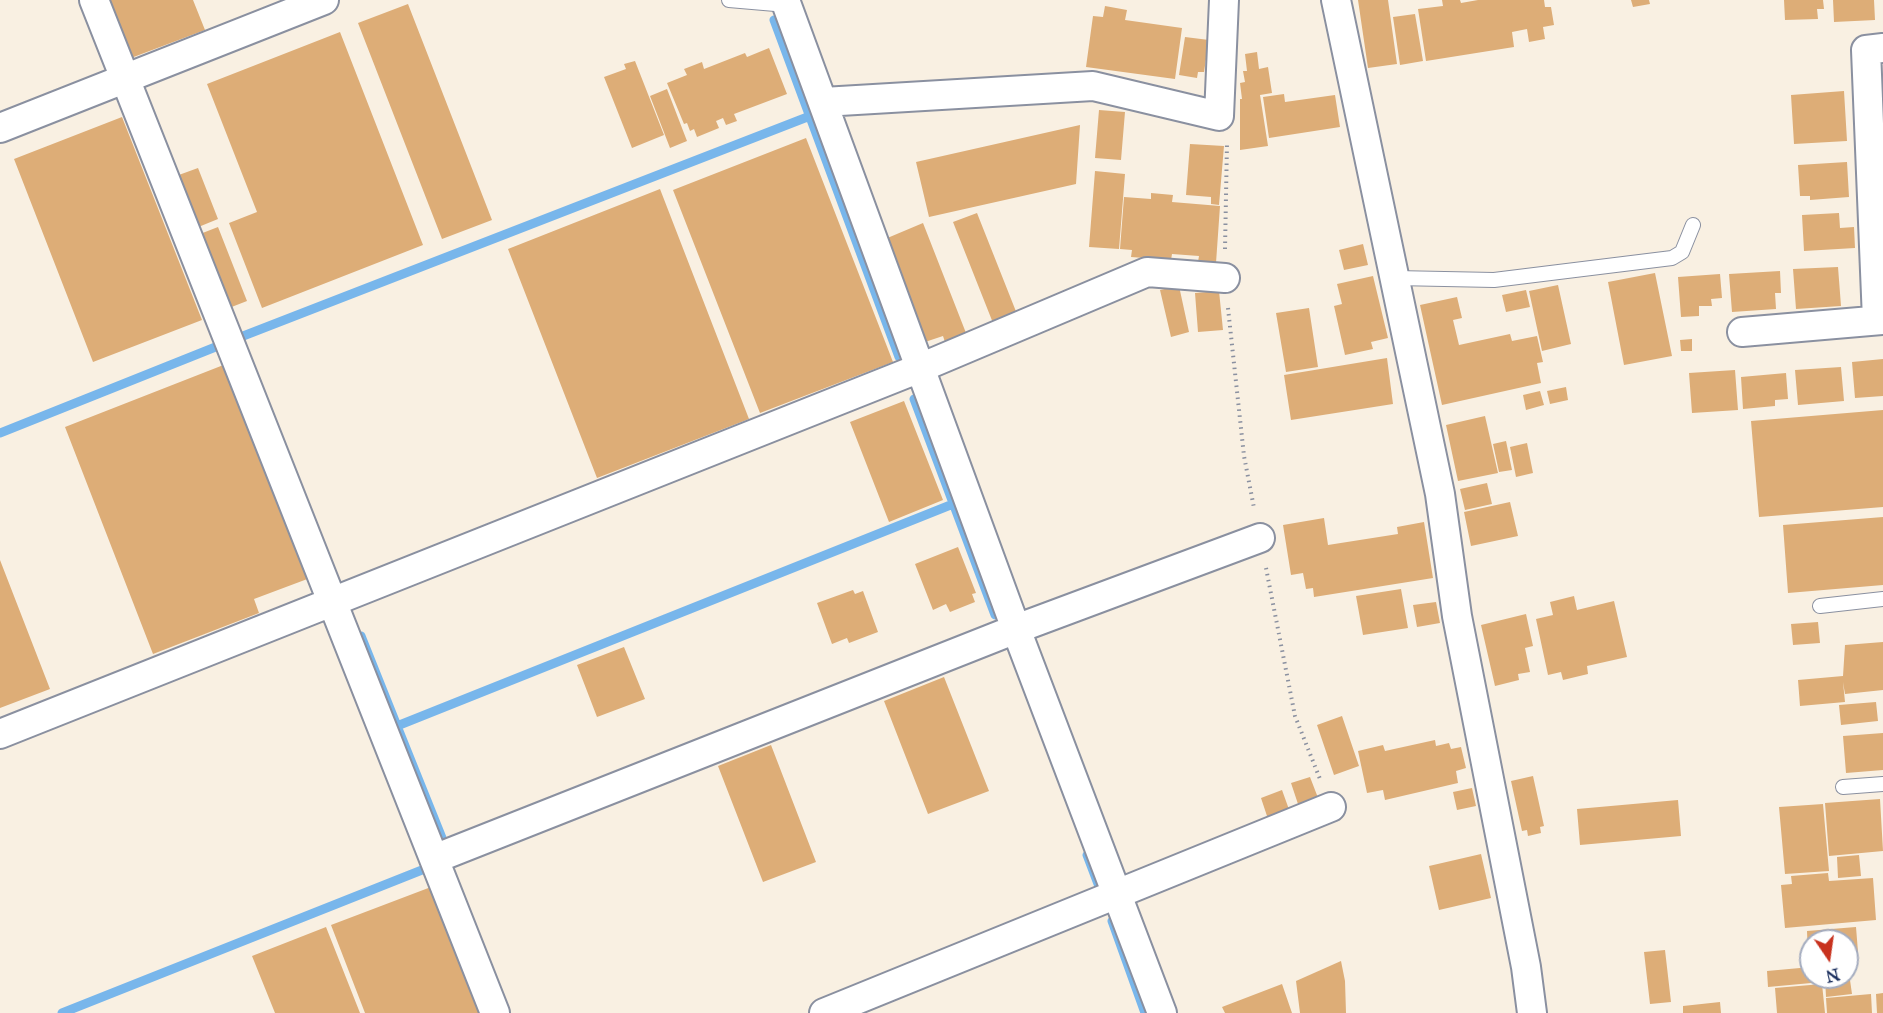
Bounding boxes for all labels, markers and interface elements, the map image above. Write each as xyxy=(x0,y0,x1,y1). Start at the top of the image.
north arrow xyxy=(1799,929,1859,989)
text: N xyxy=(1824,964,1841,986)

